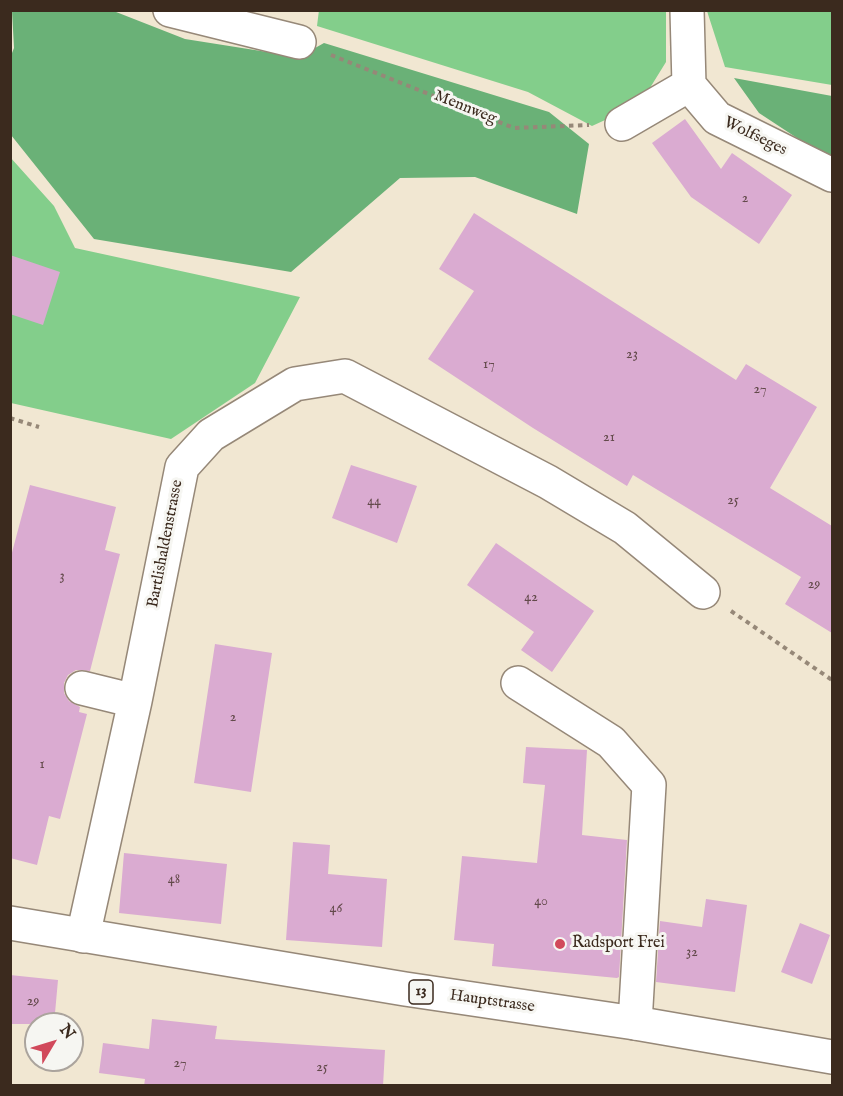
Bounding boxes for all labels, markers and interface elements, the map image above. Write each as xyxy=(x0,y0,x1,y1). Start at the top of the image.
street label: Mennweg xyxy=(431,87,499,129)
street label: Wolfseges xyxy=(720,114,790,160)
house number: 2 xyxy=(742,191,748,207)
house number: 23 xyxy=(626,347,638,363)
house number: 17 xyxy=(483,357,495,373)
house number: 27 xyxy=(754,382,766,398)
house number: 21 xyxy=(603,430,615,446)
street label: Bartlishaldenstrasse xyxy=(144,478,188,610)
house number: 25 xyxy=(727,493,739,509)
house number: 44 xyxy=(367,494,381,510)
house number: 3 xyxy=(59,569,65,585)
house number: 29 xyxy=(808,577,820,593)
house number: 42 xyxy=(524,590,538,606)
house number: 2 xyxy=(230,710,236,726)
house number: 1 xyxy=(39,757,45,773)
house number: 48 xyxy=(168,872,180,888)
house number: 40 xyxy=(534,894,548,910)
house number: 46 xyxy=(330,901,342,917)
place label: Radsport Frei xyxy=(572,934,665,954)
marker: Radsport Frei xyxy=(553,937,567,951)
house number: 32 xyxy=(686,945,698,961)
road number: 13 xyxy=(409,980,433,1004)
street label: Hauptstrasse xyxy=(448,987,536,1017)
house number: 29 xyxy=(27,994,39,1010)
north arrow xyxy=(24,1012,84,1072)
text: N xyxy=(54,1021,79,1044)
house number: 27 xyxy=(174,1056,186,1072)
house number: 25 xyxy=(316,1060,328,1076)

